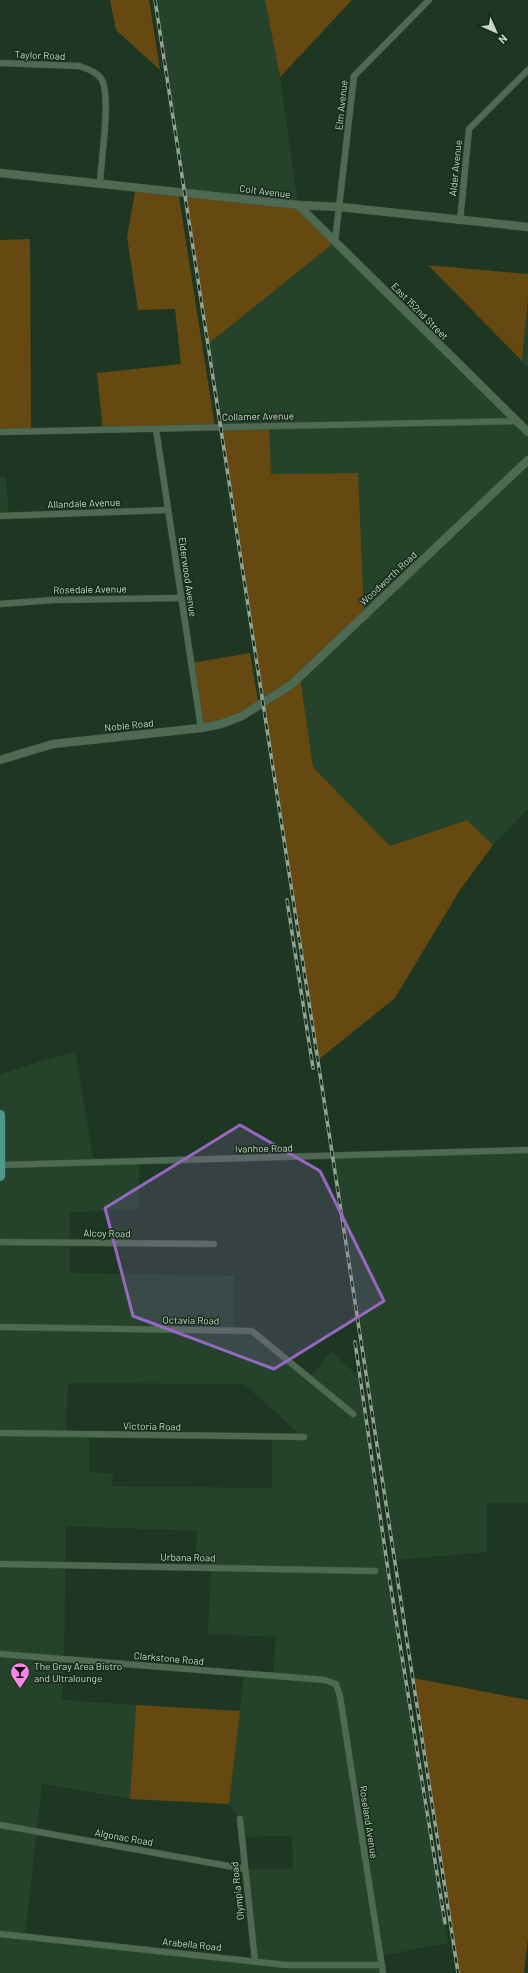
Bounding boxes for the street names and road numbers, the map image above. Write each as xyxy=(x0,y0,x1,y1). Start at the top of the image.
street label: Taylor Road xyxy=(14,48,66,62)
street label: Elm Avenue xyxy=(332,79,350,131)
street label: Alder Avenue xyxy=(446,139,464,197)
street label: Coit Avenue xyxy=(239,182,291,200)
street label: East 152nd Street xyxy=(389,280,451,342)
street label: Collamer Avenue xyxy=(222,409,294,423)
street label: Allandale Avenue xyxy=(47,496,121,510)
street label: Elderwood Avenue xyxy=(176,536,200,618)
street label: Woodworth Road xyxy=(357,548,419,608)
street label: Rosedale Avenue xyxy=(53,582,127,596)
street label: Noble Road xyxy=(104,716,154,734)
street label: Ivanhoe Road xyxy=(235,1141,293,1155)
street label: Alcoy Road xyxy=(83,1227,131,1239)
street label: Octavia Road xyxy=(163,1314,219,1326)
street label: Victoria Road xyxy=(123,1419,181,1433)
street label: Urbana Road xyxy=(160,1551,216,1563)
street label: Clarkstone Road xyxy=(133,1649,205,1667)
street label: Roseland Avenue xyxy=(357,1785,381,1859)
street label: Algonac Road xyxy=(94,1826,154,1848)
street label: Olympia Road xyxy=(228,1861,246,1921)
street label: Arabella Road xyxy=(162,1935,222,1953)

